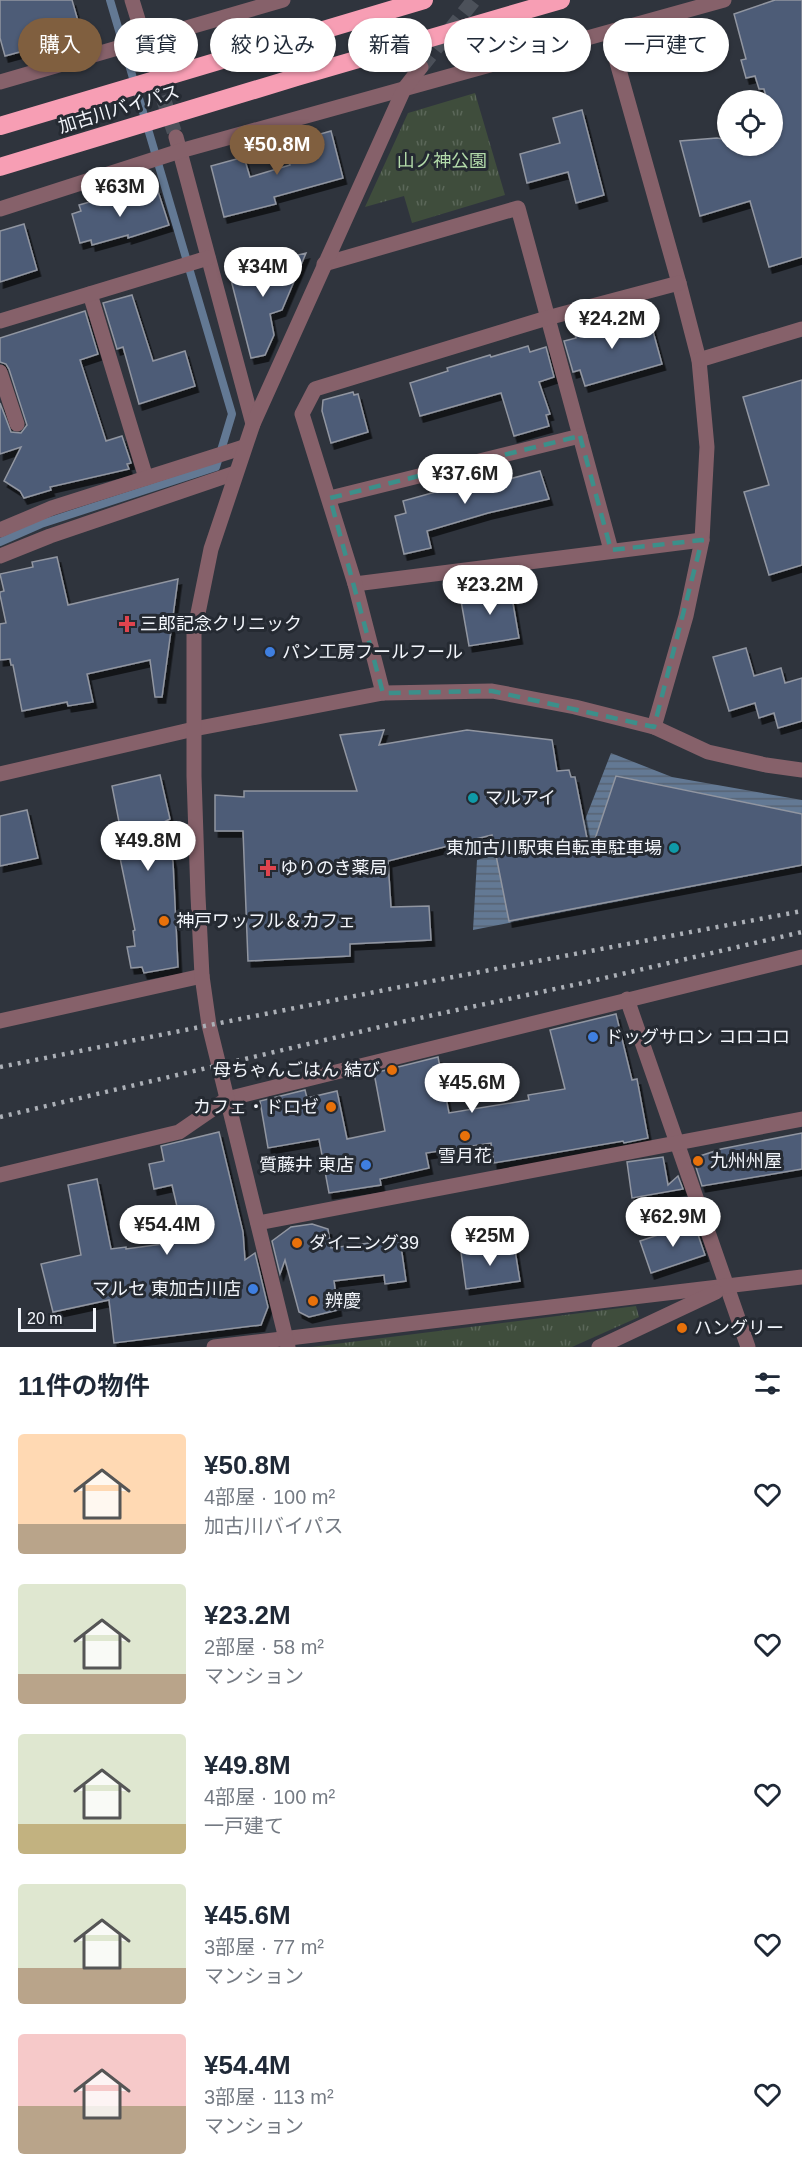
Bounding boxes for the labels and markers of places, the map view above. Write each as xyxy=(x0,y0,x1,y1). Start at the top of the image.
pin: ¥50.8M xyxy=(228,125,326,176)
pin: ¥63M xyxy=(84,167,156,218)
pin: ¥34M xyxy=(227,247,299,298)
pin: ¥24.2M xyxy=(563,299,661,350)
pin: ¥37.6M xyxy=(416,454,514,505)
pin: ¥23.2M xyxy=(441,565,539,616)
place label: 三郎記念クリニック xyxy=(140,614,302,634)
marker: 三郎記念クリニック xyxy=(118,615,136,633)
place label: パン工房フールフール xyxy=(282,642,463,662)
marker: パン工房フールフール xyxy=(263,645,277,659)
place label: マルアイ xyxy=(485,788,556,808)
marker: マルアイ xyxy=(466,791,480,805)
pin: ¥49.8M xyxy=(99,821,197,872)
place label: 東加古川駅東自転車駐車場 xyxy=(446,838,662,858)
marker: 東加古川駅東自転車駐車場 xyxy=(667,841,681,855)
place label: ゆりのき薬局 xyxy=(280,858,387,878)
marker: ゆりのき薬局 xyxy=(261,861,275,875)
place label: 神戸ワッフル＆カフェ xyxy=(176,911,356,931)
marker: 神戸ワッフル＆カフェ xyxy=(157,914,171,928)
place label: ドッグサロン コロコロ xyxy=(605,1027,790,1047)
marker: ドッグサロン コロコロ xyxy=(586,1030,600,1044)
place label: 母ちゃんごはん 結び xyxy=(213,1060,380,1080)
marker: 母ちゃんごはん 結び xyxy=(385,1063,399,1077)
pin: ¥45.6M xyxy=(423,1063,521,1114)
place label: カフェ・ドロゼ xyxy=(193,1097,319,1117)
marker: カフェ・ドロゼ xyxy=(324,1100,338,1114)
marker: 雪月花 xyxy=(458,1129,472,1143)
place label: 雪月花 xyxy=(438,1146,492,1166)
place label: 九州州屋 xyxy=(710,1151,782,1171)
marker: 九州州屋 xyxy=(691,1154,705,1168)
place label: 質藤井 東店 xyxy=(259,1155,354,1175)
marker: 質藤井 東店 xyxy=(359,1158,373,1172)
pin: ¥62.9M xyxy=(624,1197,722,1248)
pin: ¥54.4M xyxy=(118,1205,216,1256)
pin: ¥25M xyxy=(454,1216,526,1267)
place label: ダイニング39 xyxy=(309,1233,419,1253)
marker: ダイニング39 xyxy=(290,1236,304,1250)
place label: マルセ 東加古川店 xyxy=(92,1279,241,1299)
marker: マルセ 東加古川店 xyxy=(246,1282,260,1296)
place label: 辨慶 xyxy=(325,1291,361,1311)
marker: 辨慶 xyxy=(306,1294,320,1308)
place label: ハングリー xyxy=(694,1318,784,1338)
marker: ハングリー xyxy=(675,1321,689,1335)

